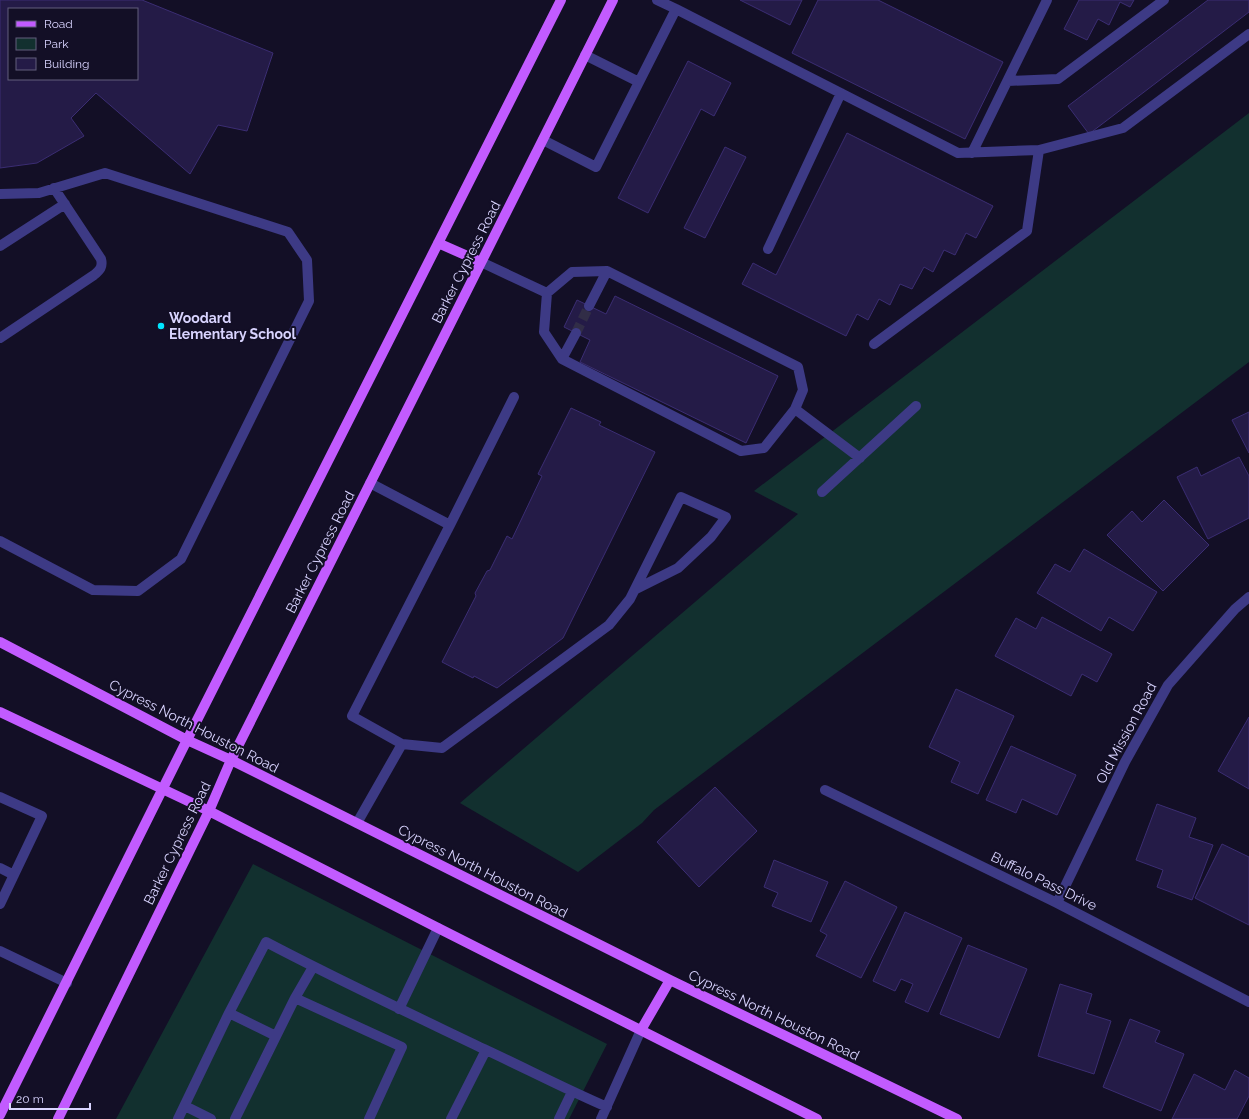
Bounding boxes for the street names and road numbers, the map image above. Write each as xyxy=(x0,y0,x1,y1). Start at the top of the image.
street label: Barker Cypress Road xyxy=(428,198,504,326)
street label: Barker Cypress Road xyxy=(282,488,358,616)
street label: Cypress North Houston Road xyxy=(107,676,281,776)
street label: Old Mission Road xyxy=(1093,680,1159,786)
street label: Barker Cypress Road xyxy=(140,779,214,907)
street label: Cypress North Houston Road xyxy=(396,821,570,921)
street label: Buffalo Pass Drive xyxy=(988,848,1100,914)
street label: Cypress North Houston Road xyxy=(686,967,862,1063)

